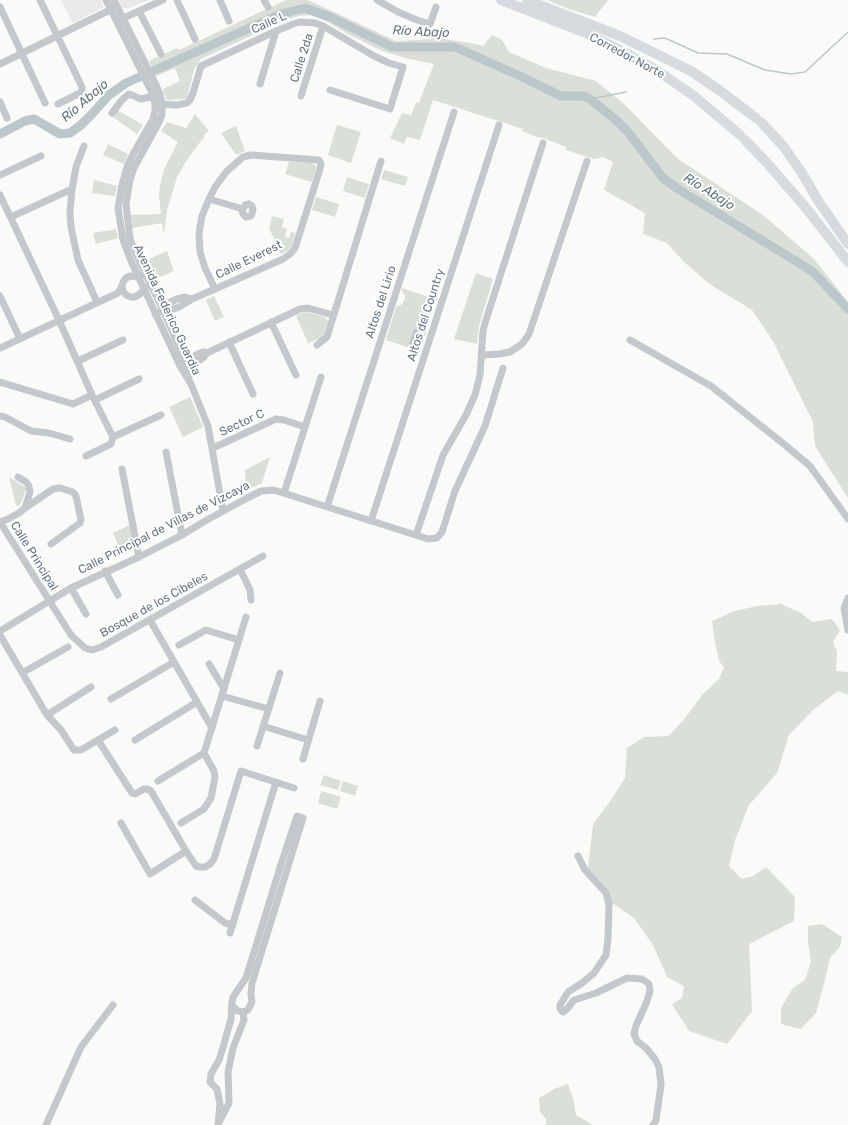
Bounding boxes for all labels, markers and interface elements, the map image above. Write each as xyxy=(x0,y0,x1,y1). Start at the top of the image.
street label: Calle L xyxy=(249,9,289,37)
water label: Río Abajo xyxy=(392,23,450,41)
street label: Corredor Norte xyxy=(587,30,667,82)
street label: Calle 2da xyxy=(287,32,317,84)
water label: Río Abajo xyxy=(58,76,112,126)
water label: Río Abajo xyxy=(681,170,737,214)
street label: Calle Everest xyxy=(213,238,285,282)
street label: Avenida Federico Guardia xyxy=(130,243,204,377)
street label: Altos del Lirio xyxy=(363,264,399,340)
street label: Altos del Country xyxy=(404,267,448,363)
street label: Sector C xyxy=(217,406,267,440)
street label: Calle Principal de Villas de Vizcaya xyxy=(76,478,252,578)
street label: Calle Principal xyxy=(7,519,61,593)
street label: Bosque de los Cibeles xyxy=(97,569,211,641)

